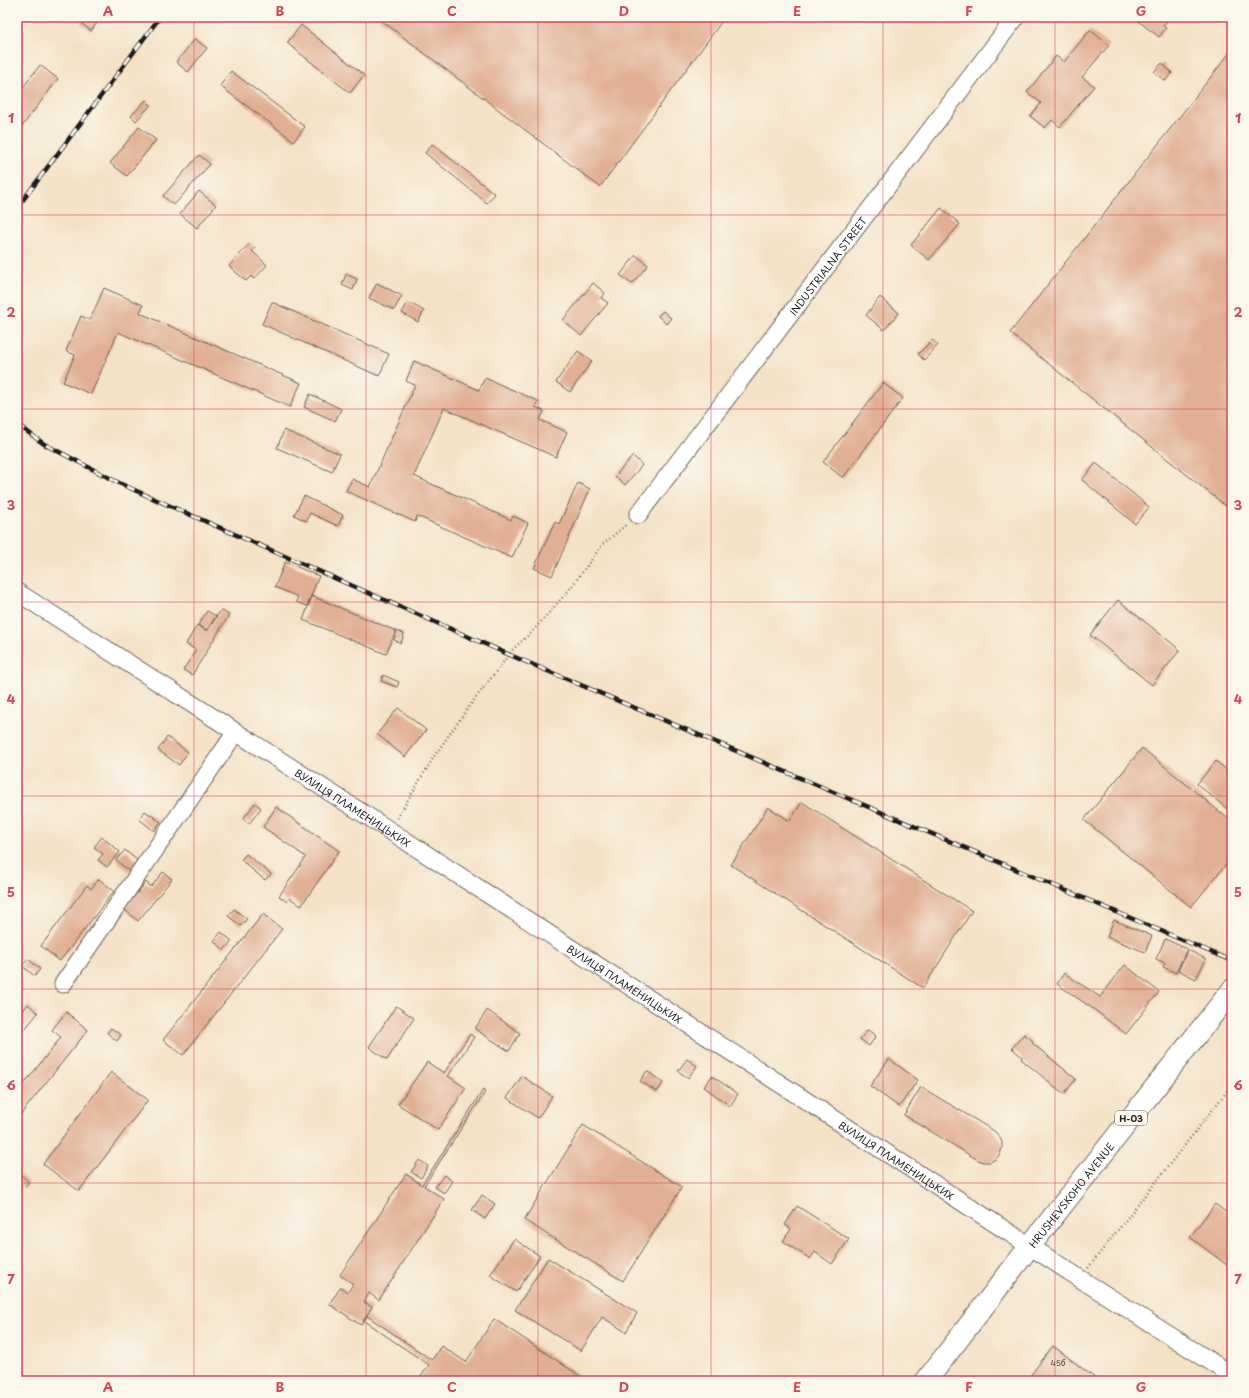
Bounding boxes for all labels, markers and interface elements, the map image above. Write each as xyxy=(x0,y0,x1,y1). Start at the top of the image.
text: A xyxy=(103,1,113,20)
text: B xyxy=(276,1,285,20)
text: C xyxy=(447,1,457,20)
text: D xyxy=(619,1,629,20)
text: E xyxy=(793,1,801,20)
text: F xyxy=(965,1,973,20)
text: G xyxy=(1136,1,1146,20)
text: 1 xyxy=(8,108,14,127)
text: 1 xyxy=(1235,108,1241,127)
street label: INDUSTRIALNA STREET xyxy=(785,213,870,318)
text: 2 xyxy=(6,302,16,321)
text: 2 xyxy=(1233,302,1243,321)
text: 3 xyxy=(7,495,16,514)
text: 3 xyxy=(1234,495,1243,514)
text: 4 xyxy=(7,689,16,708)
text: 4 xyxy=(1234,689,1243,708)
street label: ВУЛИЦЯ ПЛАМЕНИЦЬКИХ xyxy=(292,764,414,850)
text: 5 xyxy=(7,882,15,901)
text: 5 xyxy=(1234,882,1242,901)
street label: ВУЛИЦЯ ПЛАМЕНИЦЬКИХ xyxy=(564,940,686,1026)
text: 6 xyxy=(6,1075,16,1094)
text: 6 xyxy=(1233,1075,1243,1094)
road number: Н-03 xyxy=(1115,1111,1147,1125)
street label: ВУЛИЦЯ ПЛАМЕНИЦЬКИХ xyxy=(836,1117,957,1203)
street label: HRUSHEVSKOHO AVENUE xyxy=(1024,1139,1117,1250)
text: 7 xyxy=(7,1269,15,1288)
text: 7 xyxy=(1234,1269,1242,1288)
house number: 45б xyxy=(1051,1357,1066,1369)
text: A xyxy=(103,1377,113,1396)
text: B xyxy=(276,1377,285,1396)
text: C xyxy=(447,1377,457,1396)
text: D xyxy=(619,1377,629,1396)
text: E xyxy=(793,1377,801,1396)
text: F xyxy=(965,1377,973,1396)
text: G xyxy=(1136,1377,1146,1396)

